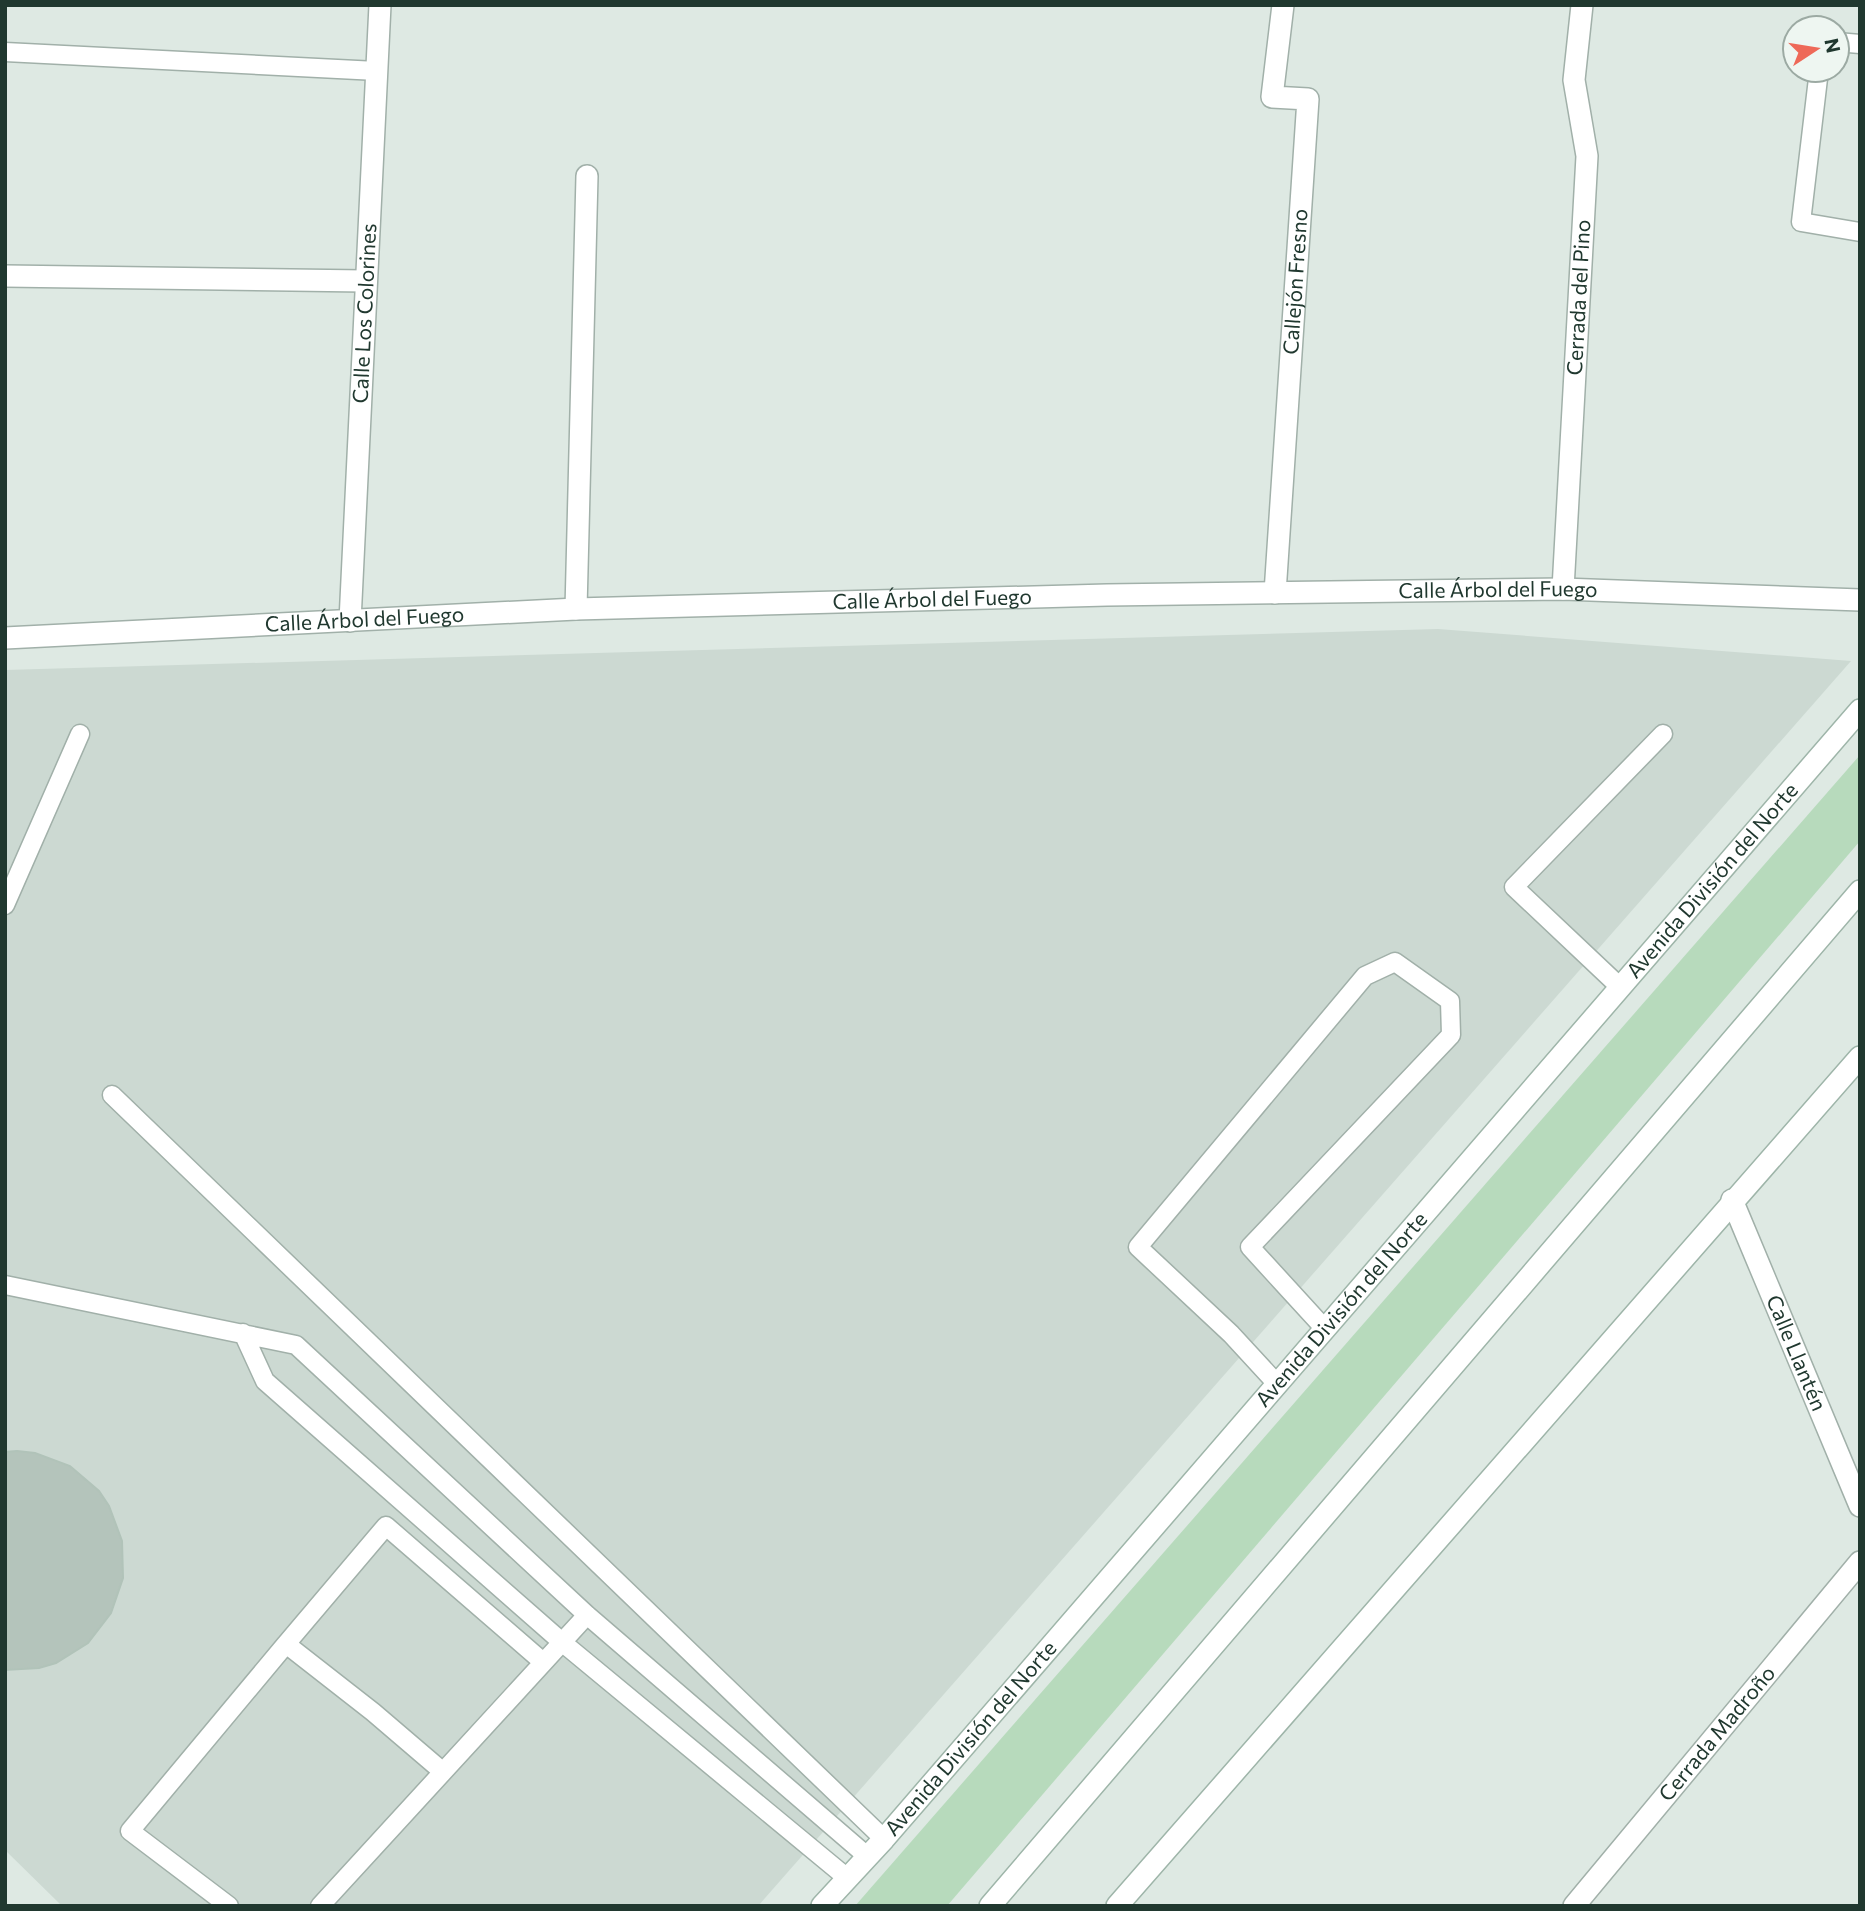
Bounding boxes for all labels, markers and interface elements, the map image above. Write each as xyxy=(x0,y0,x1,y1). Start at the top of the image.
north arrow xyxy=(1781,14,1851,84)
text: N xyxy=(1820,36,1846,55)
street label: Callejón Fresno xyxy=(1277,208,1312,355)
street label: Cerrada del Pino xyxy=(1561,219,1594,376)
street label: Calle Los Colorines xyxy=(347,223,380,404)
street label: Calle Árbol del Fuego xyxy=(1398,575,1598,602)
street label: Calle Árbol del Fuego xyxy=(832,583,1032,613)
street label: Calle Árbol del Fuego xyxy=(264,601,465,636)
street label: Avenida División del Norte xyxy=(1620,777,1802,982)
street label: Avenida División del Norte xyxy=(1249,1206,1431,1411)
street label: Calle Llantén xyxy=(1762,1291,1833,1414)
street label: Avenida División del Norte xyxy=(879,1635,1061,1840)
street label: Cerrada Madroño xyxy=(1653,1660,1779,1806)

